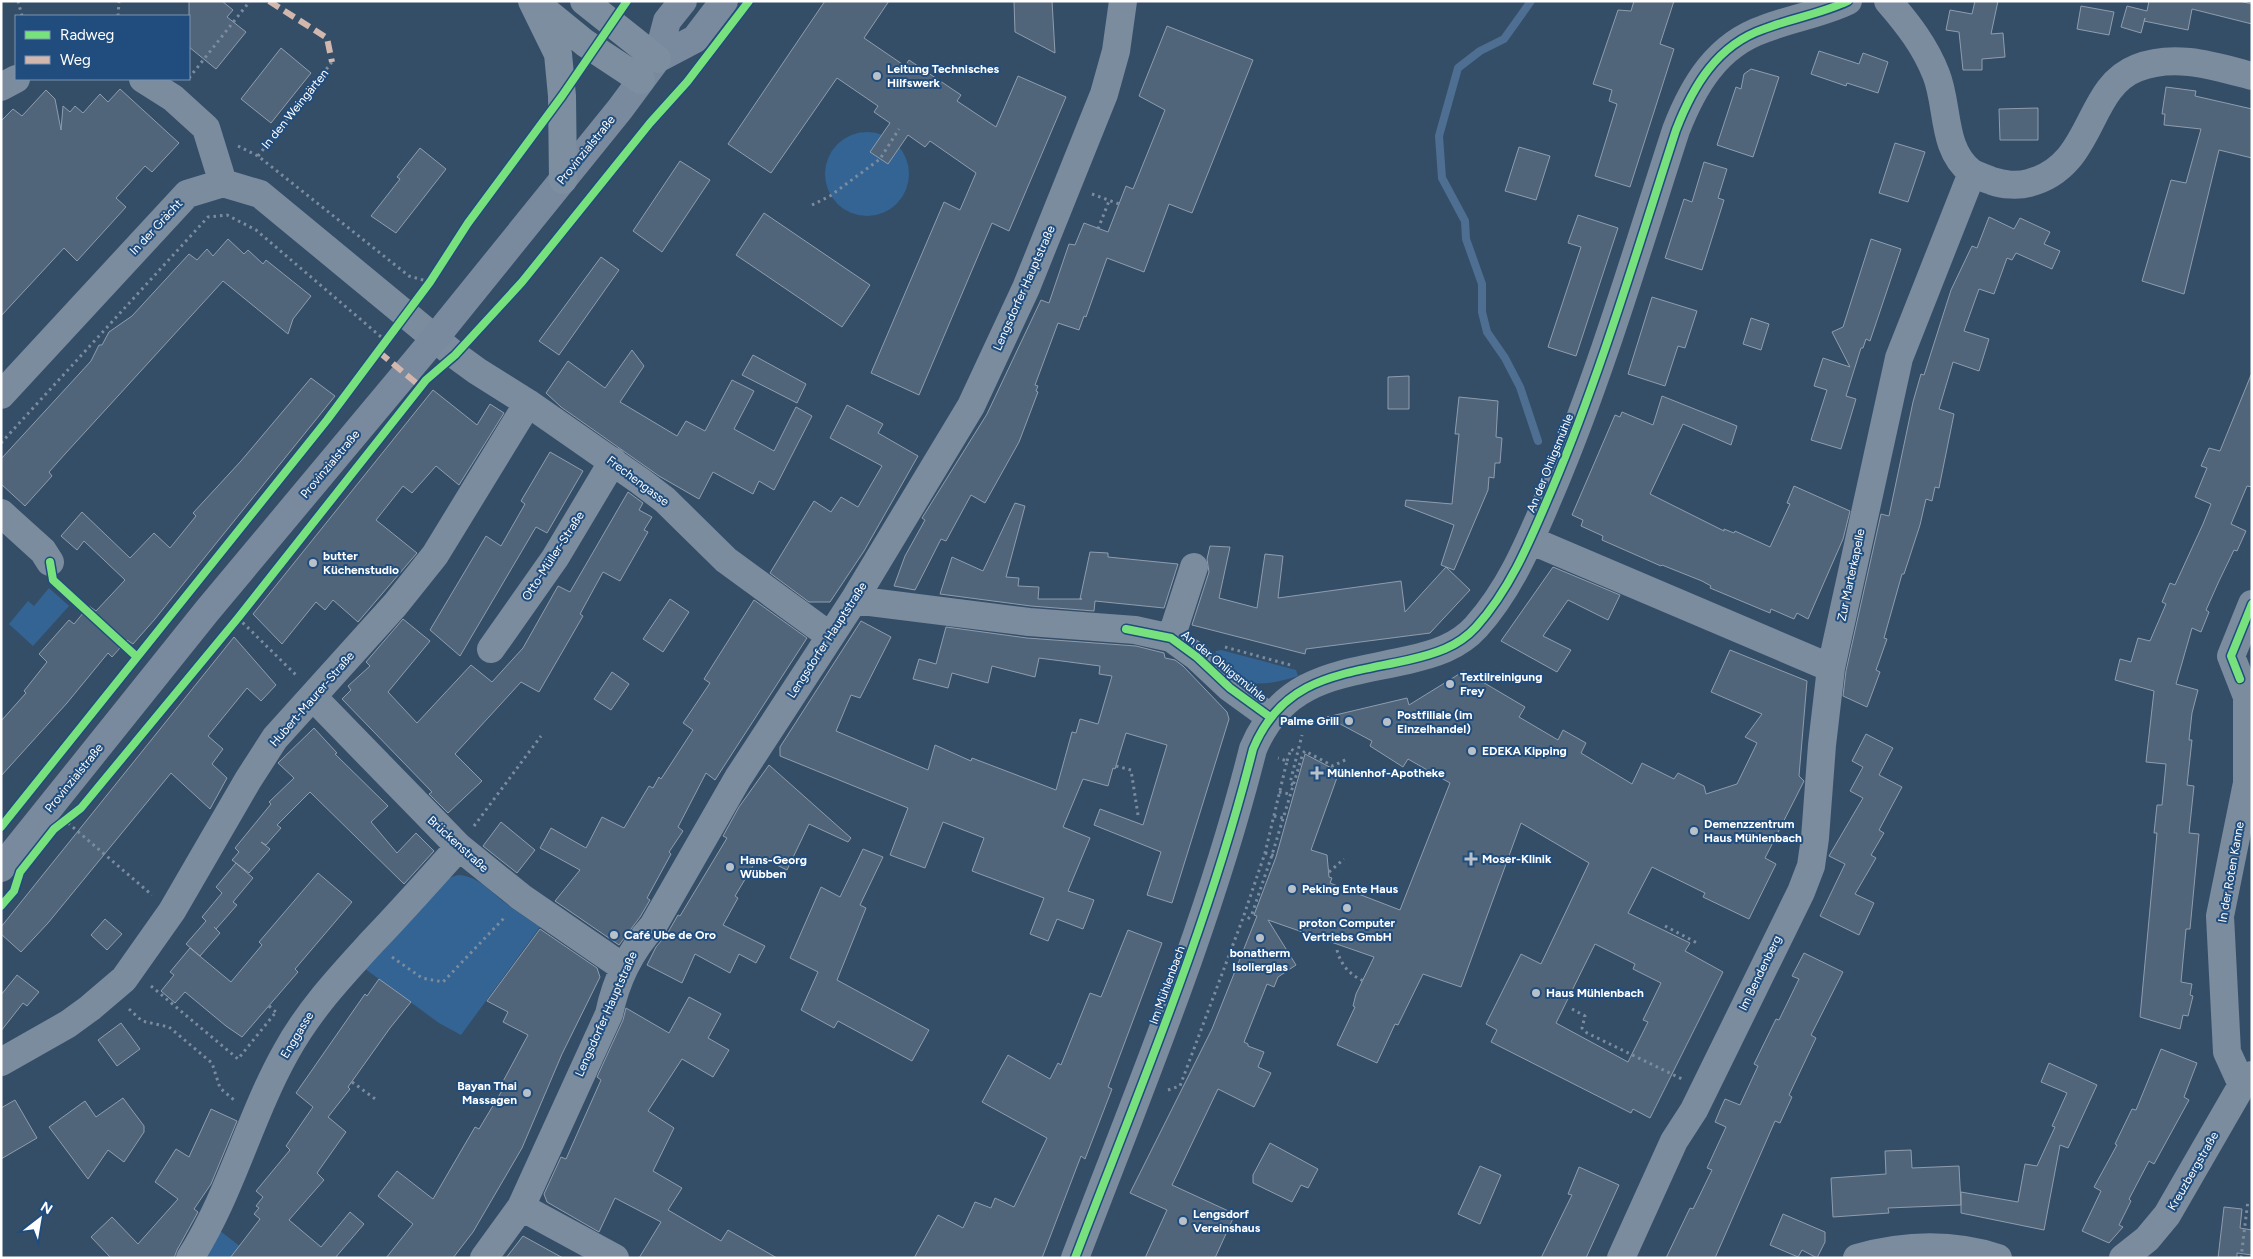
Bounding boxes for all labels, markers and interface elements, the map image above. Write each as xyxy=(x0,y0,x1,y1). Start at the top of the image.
legend xyxy=(15,15,190,80)
text: Radweg xyxy=(60,26,114,44)
text: Weg xyxy=(60,51,91,69)
place label: Leitung Technisches Hilfswerk xyxy=(887,62,1000,90)
street label: In den Weingärten xyxy=(259,66,332,152)
marker: Leitung Technisches Hilfswerk xyxy=(871,70,883,82)
street label: Provinzialstraße xyxy=(554,112,618,187)
street label: In der Grächt xyxy=(127,196,185,258)
street label: Lengsdorfer Hauptstraße xyxy=(990,223,1058,353)
street label: An der Ohligsmühle xyxy=(1524,411,1576,514)
street label: Provinzialstraße xyxy=(297,427,363,501)
street label: Frechengasse xyxy=(604,453,672,509)
street label: Otto-Müller-Straße xyxy=(519,508,587,603)
street label: Zur Marterkapelle xyxy=(1834,527,1868,622)
place label: butter Küchenstudio xyxy=(323,549,399,577)
marker: butter Küchenstudio xyxy=(307,557,319,569)
street label: Lengsdorfer Hauptstraße xyxy=(784,579,870,701)
street label: An der Ohligsmühle xyxy=(1179,627,1270,705)
street label: Hubert-Maurer-Straße xyxy=(267,648,357,749)
place label: Textilreinigung Frey xyxy=(1460,670,1542,698)
marker: Textilreinigung Frey xyxy=(1444,678,1456,690)
place label: Postfiliale (im Einzelhandel) xyxy=(1397,708,1473,736)
place label: Palme Grill xyxy=(1280,714,1339,728)
marker: Palme Grill xyxy=(1343,715,1355,727)
marker: Postfiliale (im Einzelhandel) xyxy=(1381,716,1393,728)
street label: Provinzialstraße xyxy=(42,740,106,815)
place label: EDEKA Kipping xyxy=(1482,744,1567,758)
marker: EDEKA Kipping xyxy=(1466,745,1478,757)
place label: Mühlenhof-Apotheke xyxy=(1327,766,1445,780)
marker: Mühlenhof-Apotheke xyxy=(1311,767,1323,779)
street label: Brückenstraße xyxy=(425,813,492,875)
place label: Demenzzentrum Haus Mühlenbach xyxy=(1704,817,1802,845)
street label: In der Roten Kanne xyxy=(2215,820,2247,923)
marker: Demenzzentrum Haus Mühlenbach xyxy=(1688,825,1700,837)
marker: Moser-Klinik xyxy=(1464,852,1478,866)
place label: Moser-Klinik xyxy=(1482,852,1552,866)
place label: Hans-Georg Wübben xyxy=(740,853,807,881)
marker: Hans-Georg Wübben xyxy=(724,861,736,873)
place label: Peking Ente Haus xyxy=(1302,882,1399,896)
marker: Peking Ente Haus xyxy=(1286,883,1298,895)
marker: proton Computer Vertriebs GmbH xyxy=(1341,902,1353,914)
place label: proton Computer Vertriebs GmbH xyxy=(1299,916,1396,944)
place label: Café Ube de Oro xyxy=(624,928,716,942)
marker: Café Ube de Oro xyxy=(608,929,620,941)
marker: bonatherm Isolierglas xyxy=(1254,932,1266,944)
street label: Im Bendenberg xyxy=(1736,933,1784,1013)
street label: Im Mühlenbach xyxy=(1146,944,1188,1026)
place label: bonatherm Isolierglas xyxy=(1230,946,1290,974)
street label: Lengsdorfer Hauptstraße xyxy=(572,949,640,1079)
place label: Haus Mühlenbach xyxy=(1546,986,1644,1000)
marker: Haus Mühlenbach xyxy=(1530,987,1542,999)
street label: Enggasse xyxy=(278,1009,317,1061)
place label: Bayan Thai Massagen xyxy=(457,1079,517,1107)
marker: Bayan Thai Massagen xyxy=(521,1087,533,1099)
street label: Kreuzbergstraße xyxy=(2165,1129,2221,1213)
north arrow xyxy=(15,1194,65,1244)
text: N xyxy=(37,1198,55,1218)
place label: Lengsdorf Vereinshaus xyxy=(1193,1207,1261,1235)
marker: Lengsdorf Vereinshaus xyxy=(1177,1215,1189,1227)

